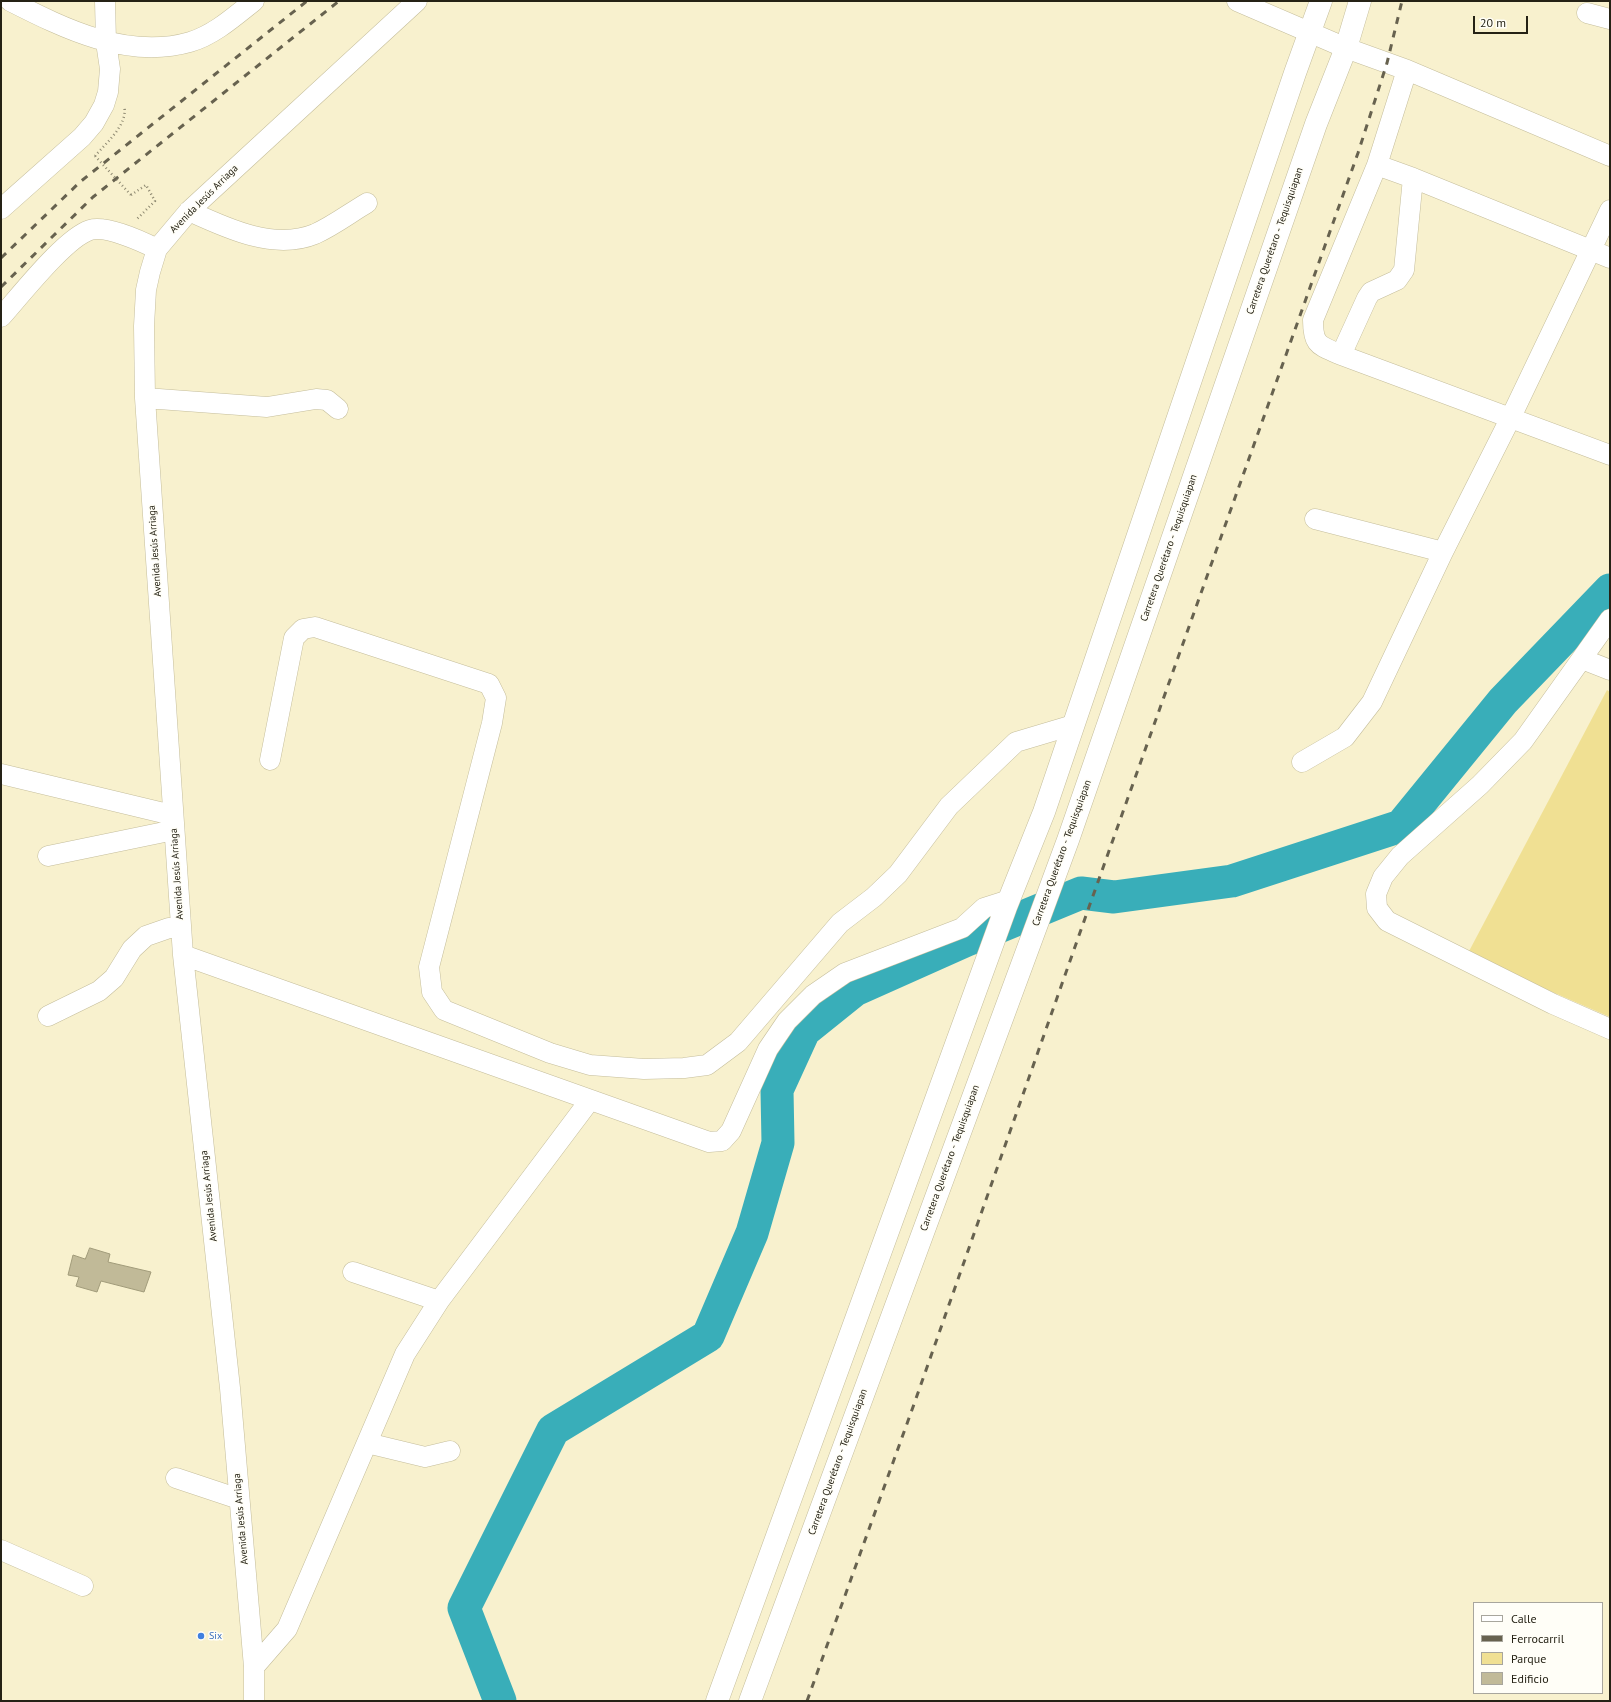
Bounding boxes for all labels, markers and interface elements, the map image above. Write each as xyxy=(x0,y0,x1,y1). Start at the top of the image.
scale bar xyxy=(1475,8,1530,34)
text: 20 m xyxy=(1480,15,1506,30)
street label: Avenida Jesús Arriaga xyxy=(167,162,241,236)
street label: Carretera Querétaro - Tequisquiapan xyxy=(1244,166,1306,316)
street label: Carretera Querétaro - Tequisquiapan xyxy=(1138,473,1200,623)
street label: Avenida Jesús Arriaga xyxy=(146,505,164,597)
street label: Carretera Querétaro - Tequisquiapan xyxy=(1030,778,1094,928)
street label: Avenida Jesús Arriaga xyxy=(168,828,186,920)
street label: Carretera Querétaro - Tequisquiapan xyxy=(918,1083,982,1233)
street label: Avenida Jesús Arriaga xyxy=(198,1150,220,1242)
street label: Carretera Querétaro - Tequisquiapan xyxy=(806,1387,870,1537)
street label: Avenida Jesús Arriaga xyxy=(231,1473,251,1565)
legend xyxy=(1473,1602,1603,1694)
text: Calle xyxy=(1511,1611,1537,1626)
place label: Six xyxy=(209,1630,222,1642)
marker: Six xyxy=(196,1631,206,1641)
text: Ferrocarril xyxy=(1511,1631,1564,1646)
text: Parque xyxy=(1511,1651,1546,1666)
text: Edificio xyxy=(1511,1671,1549,1686)

